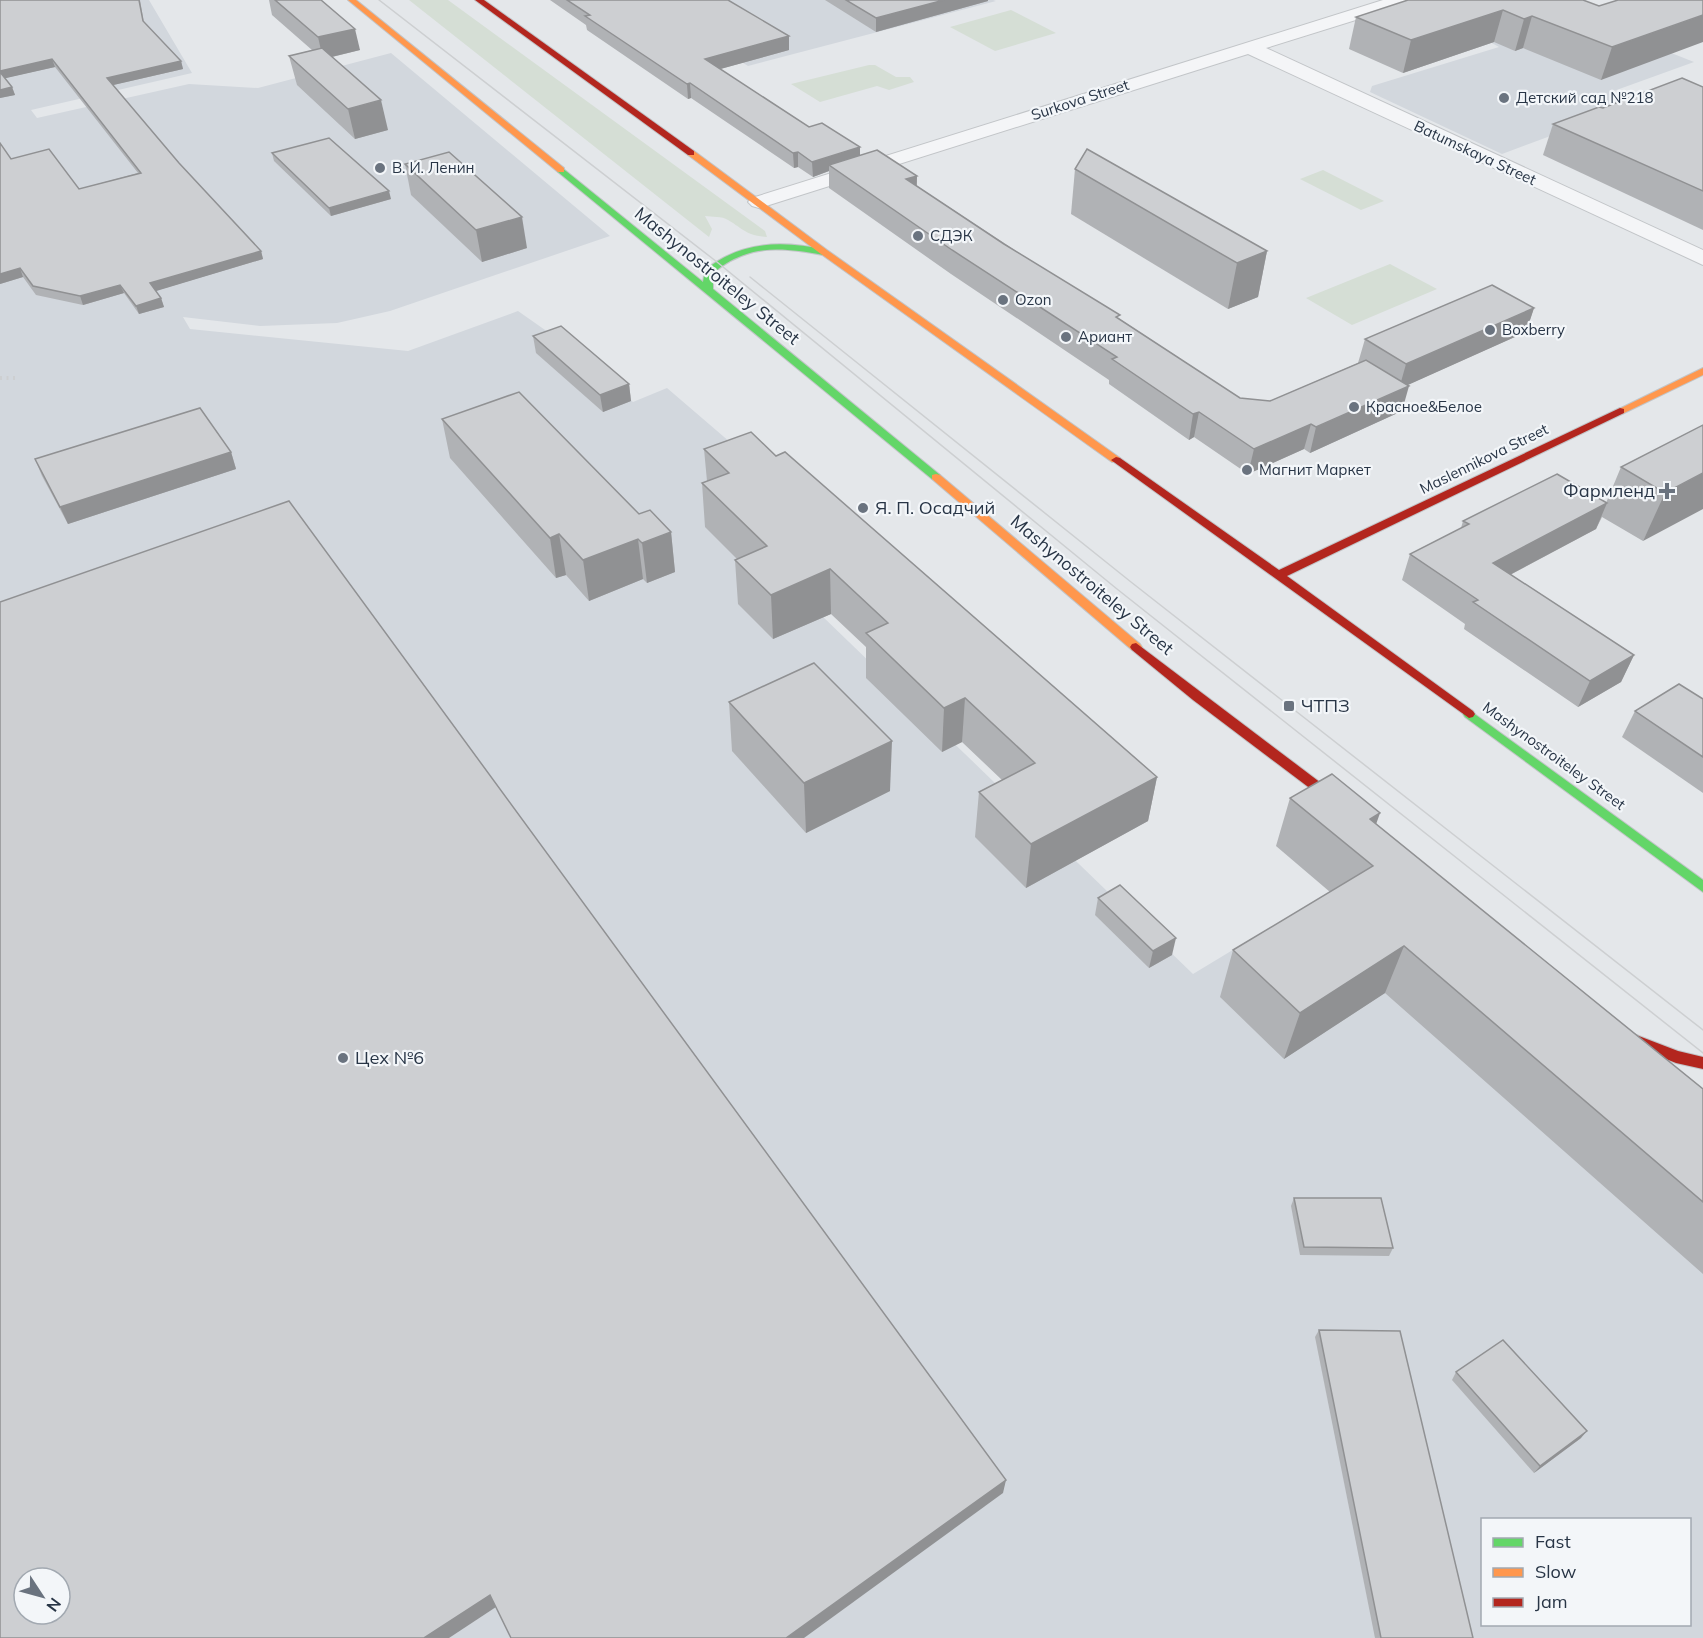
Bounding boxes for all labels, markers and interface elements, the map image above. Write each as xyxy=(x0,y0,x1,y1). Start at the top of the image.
street label: Surkova Street xyxy=(1029,75,1131,124)
place label: Детский сад №218 xyxy=(1516,88,1654,107)
marker: Детский сад №218 xyxy=(1497,91,1511,105)
street label: Batumskaya Street xyxy=(1411,116,1539,189)
place label: В. И. Ленин xyxy=(392,158,475,177)
marker: В. И. Ленин xyxy=(373,161,387,175)
street label: Mashynostroiteley Street xyxy=(630,202,805,349)
place label: СДЭК xyxy=(930,226,973,245)
marker: СДЭК xyxy=(911,229,925,243)
place label: Ozon xyxy=(1015,290,1052,309)
marker: Ozon xyxy=(996,293,1010,307)
place label: Boxberry xyxy=(1502,320,1565,339)
marker: Boxberry xyxy=(1483,323,1497,337)
place label: Ариант xyxy=(1078,327,1132,346)
marker: Ариант xyxy=(1059,330,1073,344)
place label: Красное&Белое xyxy=(1366,397,1482,416)
marker: Красное&Белое xyxy=(1347,400,1361,414)
street label: Maslennikova Street xyxy=(1417,419,1551,498)
place label: Магнит Маркет xyxy=(1259,460,1371,479)
marker: Магнит Маркет xyxy=(1240,463,1254,477)
place label: Фармленд xyxy=(1563,479,1655,502)
marker: Фармленд xyxy=(1660,484,1674,498)
place label: Я. П. Осадчий xyxy=(875,496,995,519)
marker: Я. П. Осадчий xyxy=(856,501,870,515)
street label: Mashynostroiteley Street xyxy=(1006,510,1179,660)
place label: ЧТПЗ xyxy=(1301,694,1350,717)
street label: Mashynostroiteley Street xyxy=(1479,697,1629,814)
marker: ЧТПЗ xyxy=(1282,699,1296,713)
place label: Цех №6 xyxy=(355,1046,424,1069)
marker: Цех №6 xyxy=(336,1051,350,1065)
legend xyxy=(1481,1518,1691,1626)
text: Fast xyxy=(1535,1530,1571,1553)
text: Slow xyxy=(1535,1560,1577,1583)
north arrow xyxy=(12,1566,72,1626)
text: Jam xyxy=(1535,1590,1568,1613)
text: N xyxy=(42,1594,66,1616)

